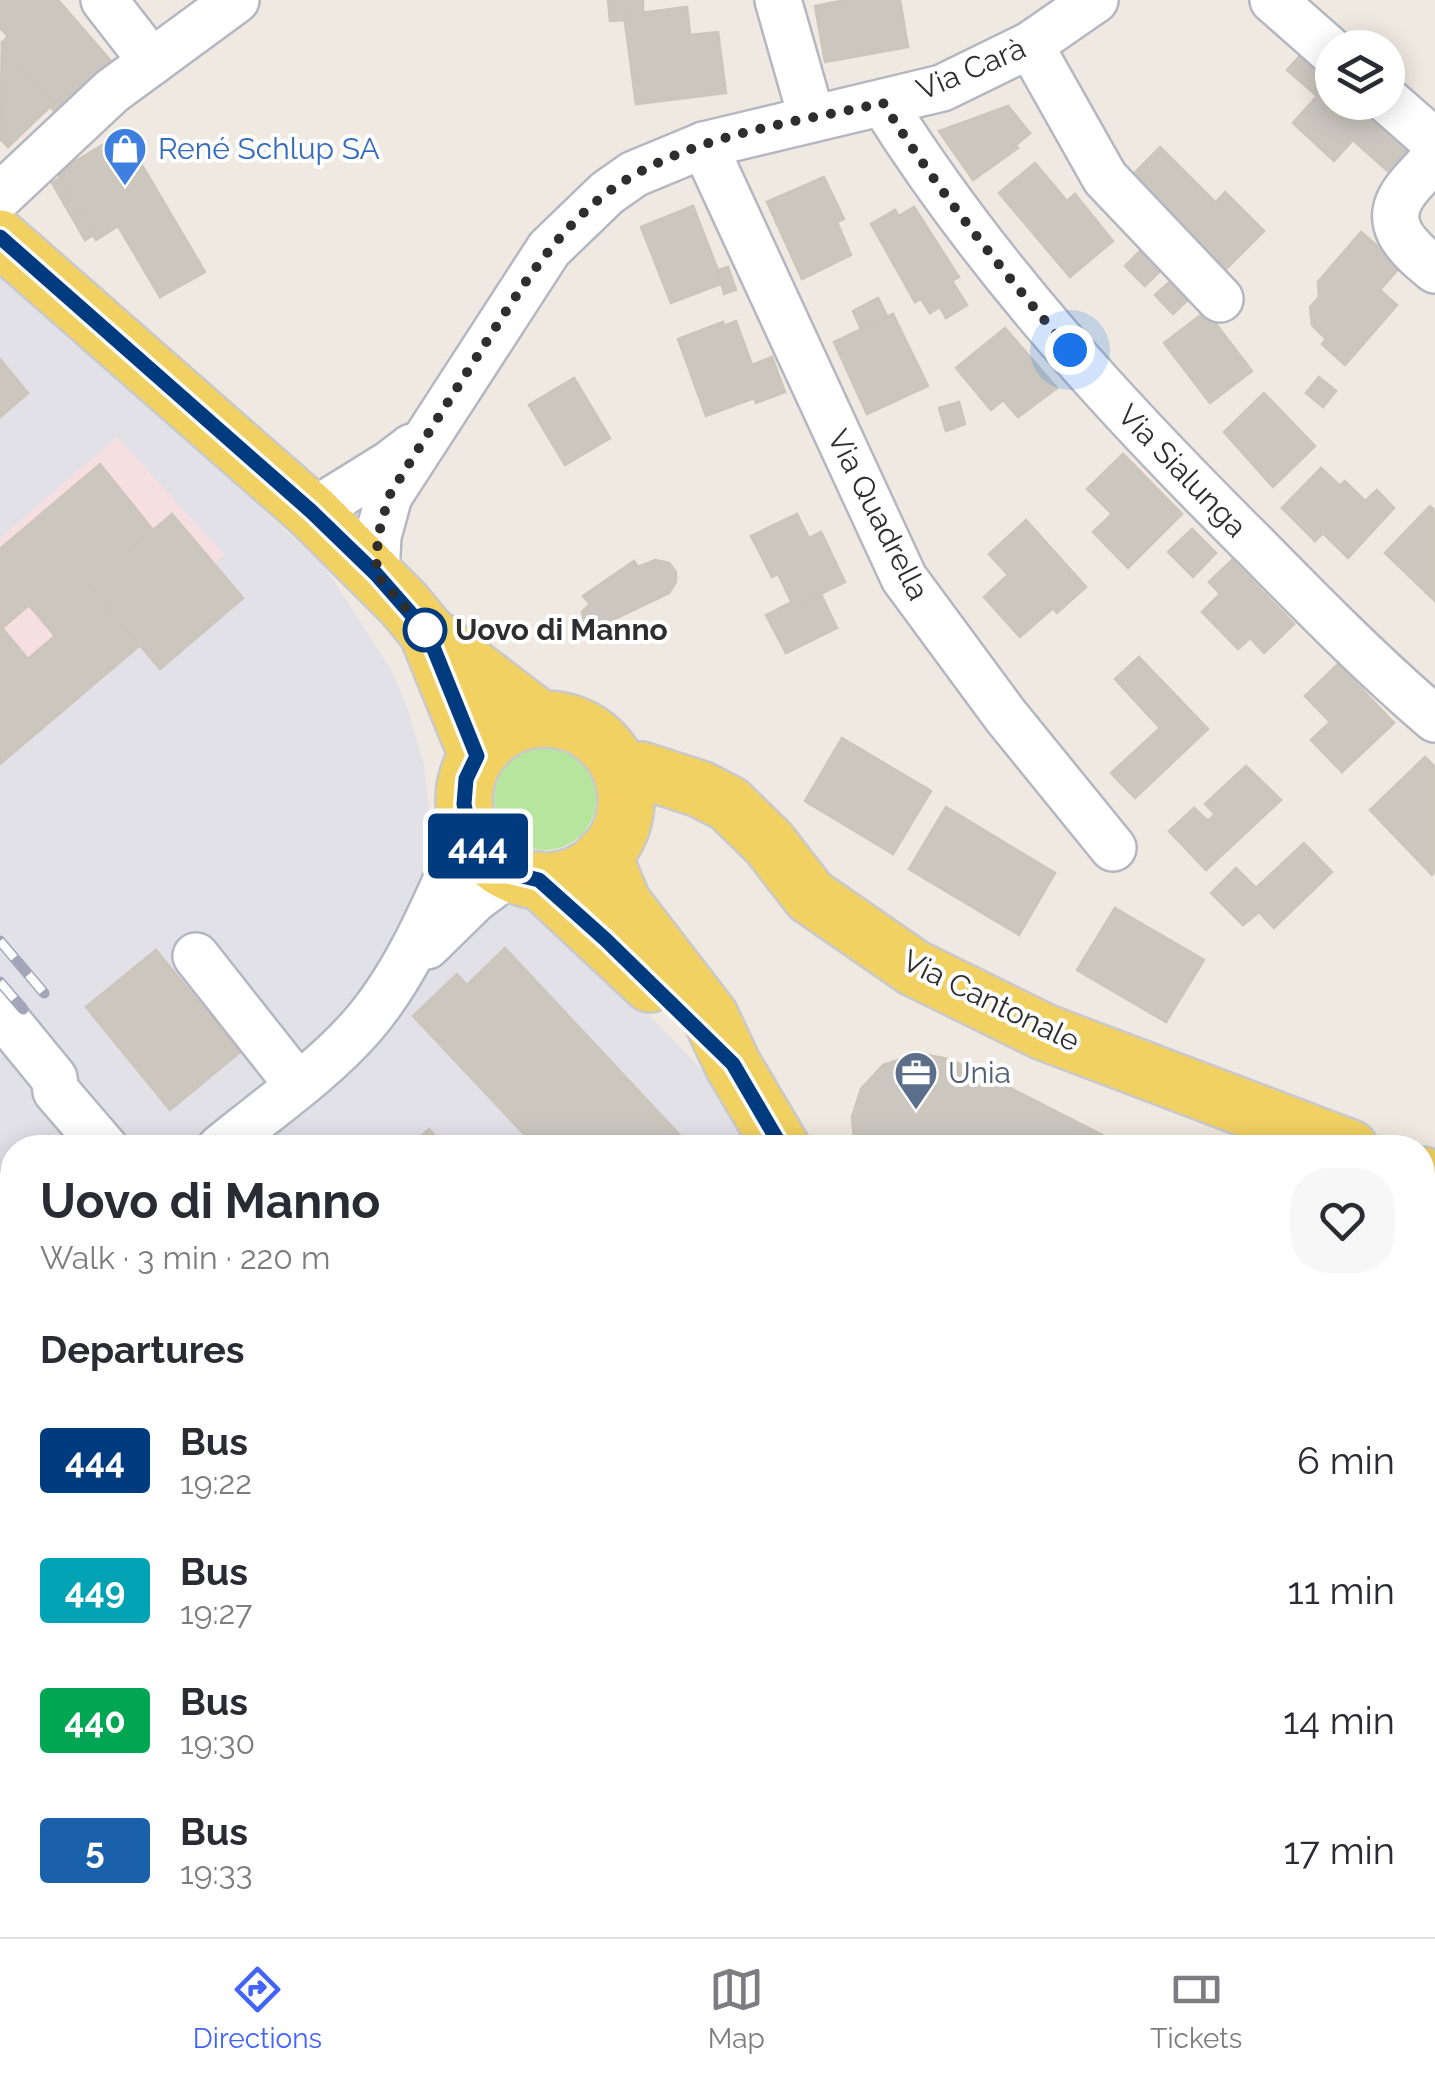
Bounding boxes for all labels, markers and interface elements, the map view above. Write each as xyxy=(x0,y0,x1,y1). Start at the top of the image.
street label: Via Carà xyxy=(911,30,1030,107)
map controls xyxy=(1315,30,1405,120)
button: layers xyxy=(1315,30,1405,120)
shop icon: René Schlup SA xyxy=(102,126,148,187)
place label: René Schlup SA xyxy=(158,131,380,166)
your location xyxy=(1045,325,1095,375)
street label: Via Sialunga xyxy=(1111,397,1254,544)
street label: Via Quadrella xyxy=(821,424,936,606)
marker: Uovo di Manno xyxy=(404,609,446,651)
place label: Uovo di Manno xyxy=(455,612,668,647)
line badge: 444 xyxy=(420,814,536,878)
text: 444 xyxy=(448,826,508,867)
street label: Via Cantonale xyxy=(897,943,1085,1058)
office icon: Unia xyxy=(893,1050,939,1111)
place label: Unia xyxy=(948,1055,1011,1090)
button: heart xyxy=(1290,1168,1395,1273)
text: Uovo di Manno xyxy=(40,1173,380,1229)
text: Walk · 3 min · 220 m xyxy=(40,1239,330,1276)
text: Departures xyxy=(40,1327,245,1372)
text: Bus xyxy=(180,1419,248,1464)
text: 6 min xyxy=(1297,1438,1395,1483)
text: 444 xyxy=(65,1440,125,1481)
text: 19:22 xyxy=(180,1464,252,1501)
text: Bus xyxy=(180,1549,248,1594)
text: 11 min xyxy=(1287,1568,1395,1613)
text: 449 xyxy=(65,1570,125,1611)
text: 19:27 xyxy=(180,1594,252,1631)
text: Bus xyxy=(180,1679,248,1724)
text: 14 min xyxy=(1283,1698,1395,1743)
text: 440 xyxy=(64,1700,126,1741)
text: 19:30 xyxy=(180,1724,255,1761)
text: Bus xyxy=(180,1809,248,1854)
text: 17 min xyxy=(1284,1828,1395,1873)
text: 5 xyxy=(85,1830,105,1871)
text: 19:33 xyxy=(180,1854,253,1891)
tab: Directions xyxy=(193,1962,322,2055)
tab: Map xyxy=(708,1962,765,2055)
tab: Tickets xyxy=(1150,1962,1242,2055)

